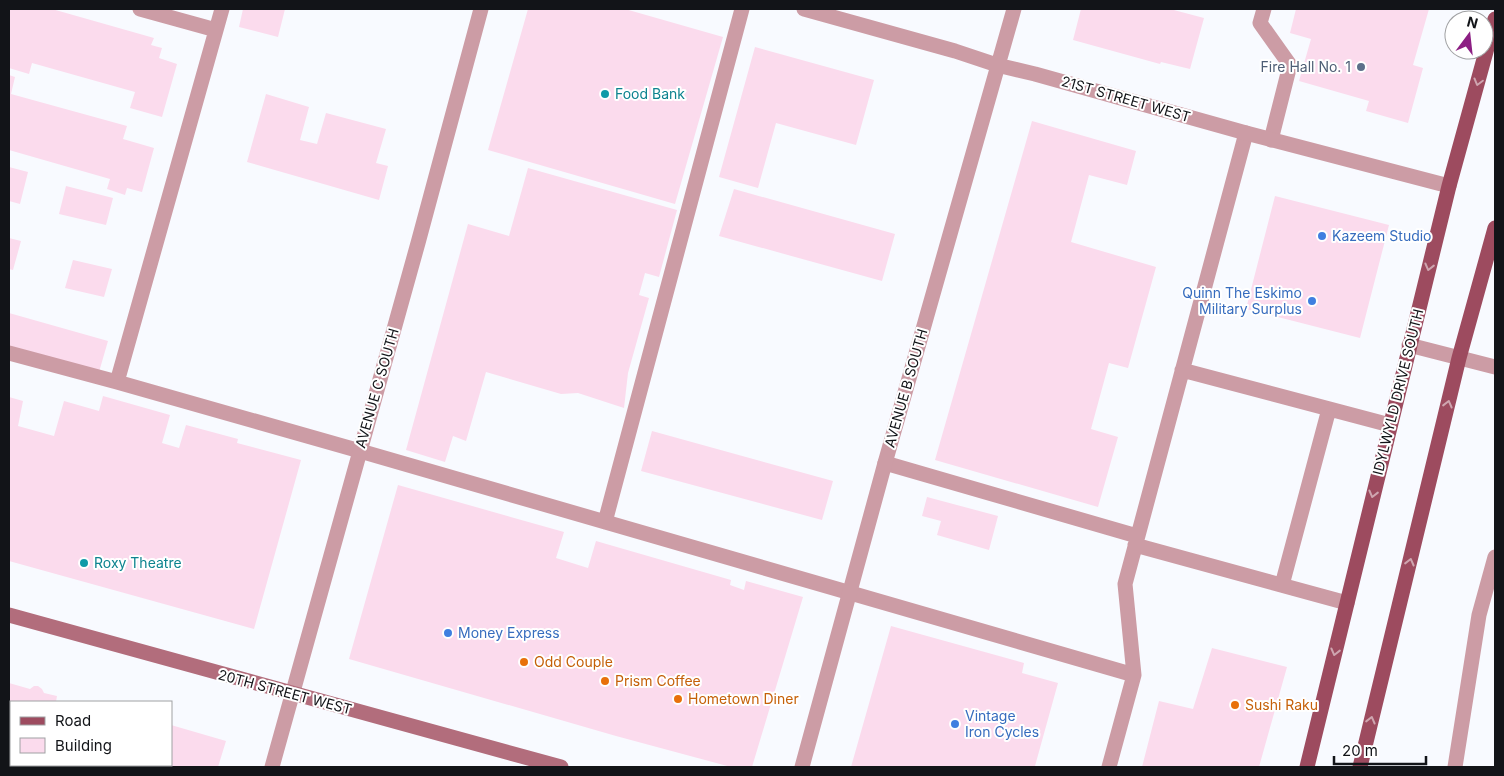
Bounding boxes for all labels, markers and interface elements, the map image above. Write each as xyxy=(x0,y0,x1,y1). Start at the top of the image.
north arrow xyxy=(1444,10,1494,60)
text: N xyxy=(1465,12,1480,32)
place label: Fire Hall No. 1 xyxy=(1261,58,1351,75)
marker: Fire Hall No. 1 xyxy=(1355,61,1367,73)
street label: 21ST STREET WEST xyxy=(1060,72,1193,125)
one-way arrow xyxy=(1473,78,1483,86)
place label: Food Bank xyxy=(615,85,685,102)
marker: Food Bank xyxy=(599,88,611,100)
place label: Kazeem Studio xyxy=(1332,227,1432,244)
marker: Kazeem Studio xyxy=(1316,230,1328,242)
one-way arrow xyxy=(1424,263,1434,271)
place label: Quinn The Eskimo Military Surplus xyxy=(1182,284,1302,317)
marker: Quinn The Eskimo Military Surplus xyxy=(1306,295,1318,307)
street label: IDYLWYLD DRIVE SOUTH xyxy=(1369,307,1426,477)
street label: AVENUE C SOUTH xyxy=(351,326,402,450)
street label: AVENUE B SOUTH xyxy=(880,327,931,449)
one-way arrow xyxy=(1442,399,1453,408)
one-way arrow xyxy=(1368,490,1379,499)
place label: Roxy Theatre xyxy=(94,554,182,571)
marker: Roxy Theatre xyxy=(78,557,90,569)
one-way arrow xyxy=(1404,557,1415,566)
place label: Money Express xyxy=(458,624,560,641)
marker: Money Express xyxy=(442,627,454,639)
one-way arrow xyxy=(1330,648,1341,657)
place label: Odd Couple xyxy=(534,653,613,670)
marker: Odd Couple xyxy=(518,656,530,668)
street label: 20TH STREET WEST xyxy=(216,665,354,718)
place label: Prism Coffee xyxy=(615,672,701,689)
marker: Prism Coffee xyxy=(599,675,611,687)
place label: Hometown Diner xyxy=(688,690,799,707)
marker: Hometown Diner xyxy=(672,693,684,705)
place label: Sushi Raku xyxy=(1245,696,1318,713)
marker: Sushi Raku xyxy=(1229,699,1241,711)
legend xyxy=(10,701,172,766)
place label: Vintage Iron Cycles xyxy=(965,707,1039,740)
text: Road xyxy=(55,711,91,730)
one-way arrow xyxy=(1366,716,1376,724)
marker: Vintage Iron Cycles xyxy=(949,718,961,730)
scale bar xyxy=(1334,734,1426,766)
text: Building xyxy=(55,736,112,755)
text: 20 m xyxy=(1342,741,1378,760)

